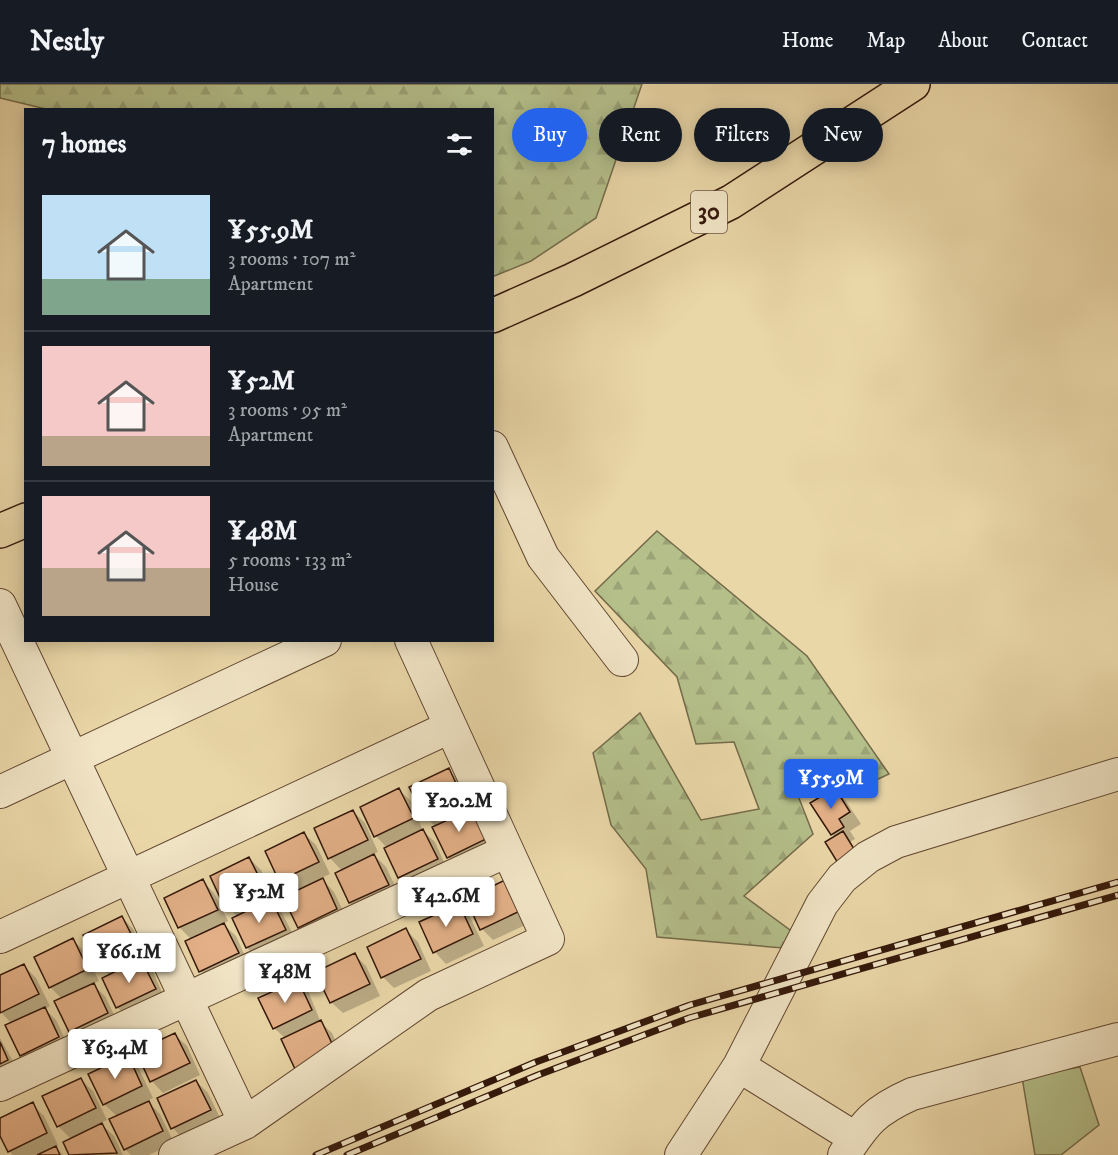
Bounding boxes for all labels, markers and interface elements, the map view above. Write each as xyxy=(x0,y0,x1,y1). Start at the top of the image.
text: Nestly xyxy=(30,24,104,59)
text: Home xyxy=(782,28,834,54)
text: Map xyxy=(867,28,905,54)
text: About xyxy=(938,28,989,54)
text: Contact xyxy=(1022,28,1088,54)
chip: Buy xyxy=(512,108,587,162)
chip: Rent xyxy=(599,108,682,162)
chip: Filters xyxy=(694,108,790,162)
chip: New xyxy=(802,108,883,162)
text: 7 homes xyxy=(42,128,126,161)
icon: filters xyxy=(443,128,476,161)
road number: 30 xyxy=(691,191,727,233)
text: ¥55.9M xyxy=(228,214,313,247)
icon: home xyxy=(90,219,162,291)
text: 3 rooms · 107 m² xyxy=(228,247,356,272)
text: Apartment xyxy=(228,272,313,297)
text: ¥52M xyxy=(228,365,295,398)
icon: home xyxy=(90,370,162,442)
text: 3 rooms · 95 m² xyxy=(228,398,347,423)
text: Apartment xyxy=(228,423,313,448)
text: ¥48M xyxy=(228,515,297,548)
icon: home xyxy=(90,520,162,592)
text: 5 rooms · 133 m² xyxy=(228,548,352,573)
text: House xyxy=(228,573,279,598)
pin: ¥55.9M xyxy=(782,759,880,810)
text: ¥55.9M xyxy=(798,766,864,791)
pin: ¥20.2M xyxy=(410,782,508,833)
text: ¥20.2M xyxy=(426,789,492,814)
pin: ¥52M xyxy=(223,873,295,924)
pin: ¥42.6M xyxy=(397,877,495,928)
text: ¥52M xyxy=(233,880,285,905)
text: ¥42.6M xyxy=(412,884,480,909)
pin: ¥66.1M xyxy=(80,933,178,984)
text: ¥66.1M xyxy=(97,940,161,965)
pin: ¥48M xyxy=(249,953,321,1004)
text: ¥48M xyxy=(258,960,312,985)
pin: ¥63.4M xyxy=(66,1029,164,1080)
text: ¥63.4M xyxy=(82,1036,148,1061)

